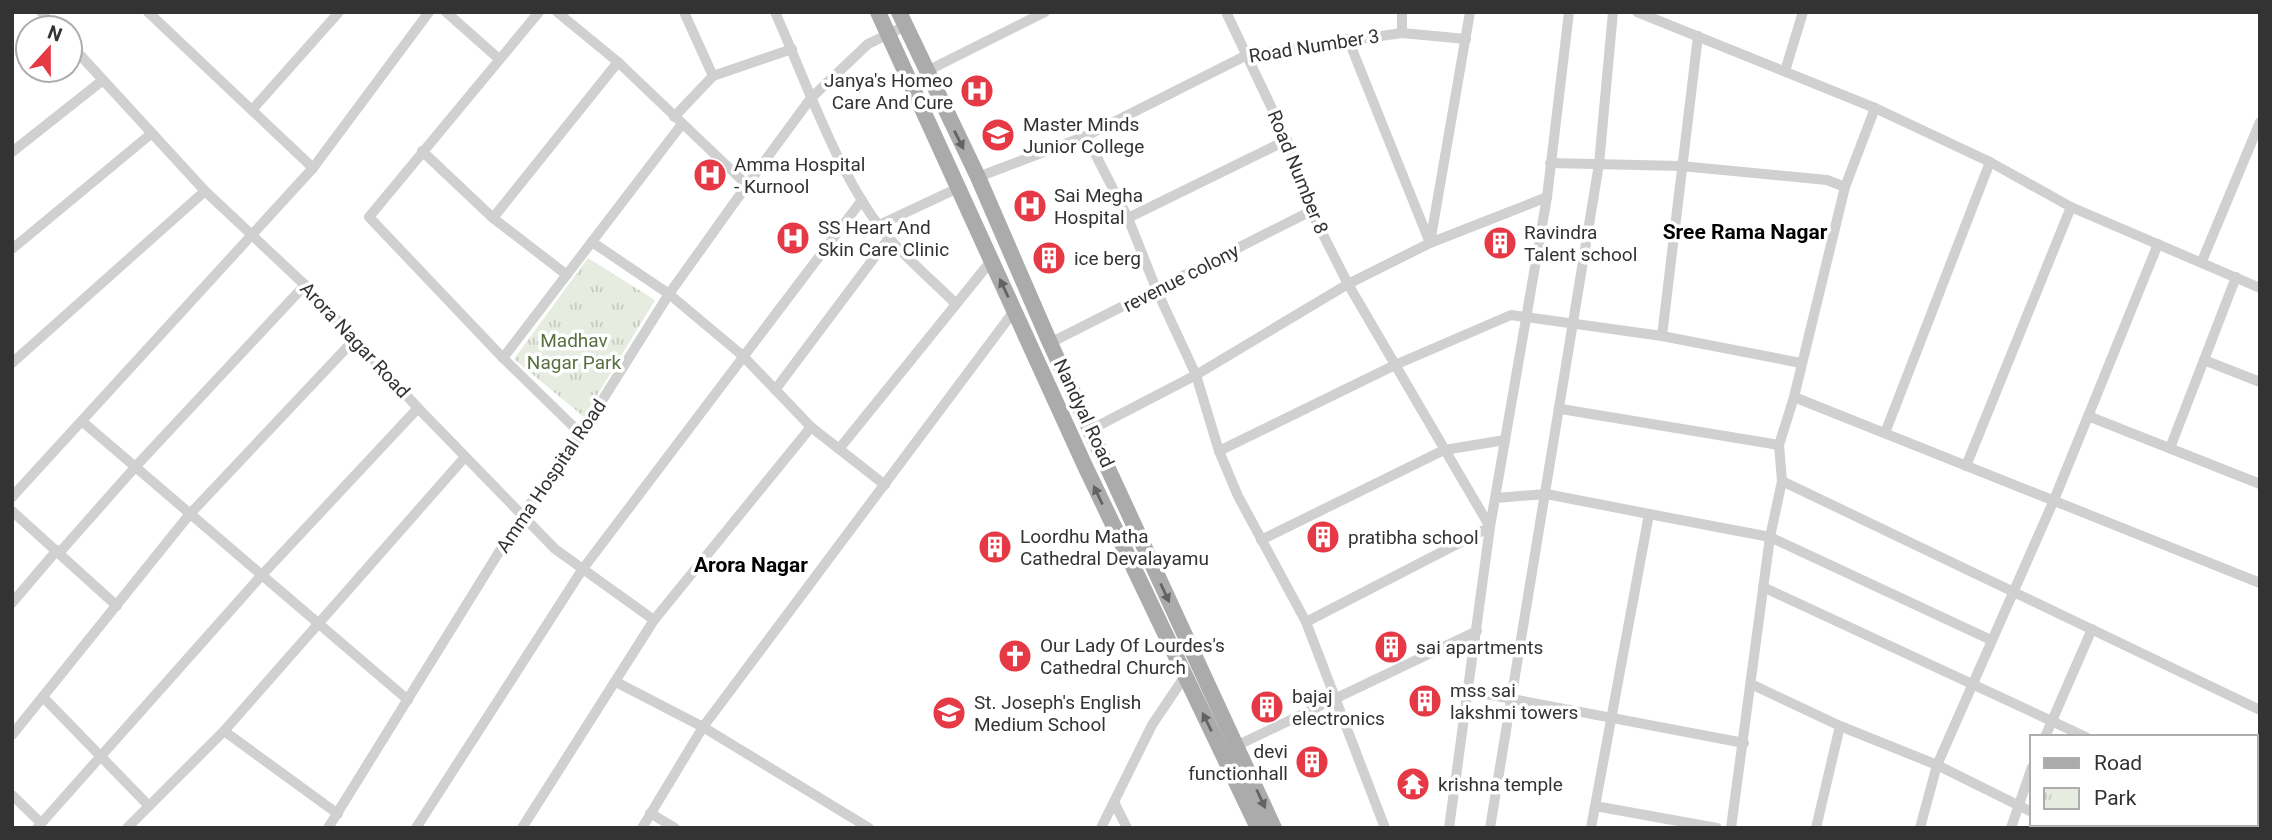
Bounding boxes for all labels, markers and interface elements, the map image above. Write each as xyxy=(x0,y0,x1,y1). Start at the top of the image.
north arrow xyxy=(14,14,84,84)
text: N xyxy=(45,20,65,47)
street label: Road Number 3 xyxy=(1247,24,1381,68)
place label: Janya's Homeo Care And Cure xyxy=(824,69,953,114)
hospital icon: Janya's Homeo Care And Cure xyxy=(958,72,996,110)
street label: Road Number 8 xyxy=(1263,107,1333,237)
place label: Master Minds Junior College xyxy=(1023,113,1144,158)
school or university icon: Master Minds Junior College xyxy=(979,116,1017,154)
one-way arrow xyxy=(954,130,965,150)
place label: Amma Hospital - Kurnool xyxy=(734,153,865,198)
hospital icon: Amma Hospital - Kurnool xyxy=(691,156,729,194)
place label: Sai Megha Hospital xyxy=(1054,184,1143,229)
hospital icon: Sai Megha Hospital xyxy=(1011,187,1049,225)
place label: SS Heart And Skin Care Clinic xyxy=(818,216,949,261)
hospital icon: SS Heart And Skin Care Clinic xyxy=(774,219,812,257)
district label: Sree Rama Nagar xyxy=(1663,220,1828,244)
place label: Ravindra Talent school xyxy=(1524,221,1637,266)
building icon: Ravindra Talent school xyxy=(1481,224,1519,262)
building icon: ice berg xyxy=(1030,239,1068,277)
street label: revenue colony xyxy=(1119,239,1243,317)
place label: ice berg xyxy=(1074,247,1141,270)
street label: Arora Nagar Road xyxy=(295,277,415,403)
one-way arrow xyxy=(998,278,1010,298)
park label: Madhav Nagar Park xyxy=(527,329,622,374)
street label: Nandyal Road xyxy=(1049,355,1119,471)
street label: Amma Hospital Road xyxy=(491,395,611,557)
one-way arrow xyxy=(1093,485,1104,505)
building icon: pratibha school xyxy=(1304,518,1342,556)
place label: Loordhu Matha Cathedral Devalayamu xyxy=(1020,525,1209,570)
place label: pratibha school xyxy=(1348,526,1479,549)
building icon: Loordhu Matha Cathedral Devalayamu xyxy=(976,528,1014,566)
district label: Arora Nagar xyxy=(694,553,808,577)
one-way arrow xyxy=(1159,583,1171,603)
building icon: sai apartments xyxy=(1372,628,1410,666)
place label: Our Lady Of Lourdes's Cathedral Church xyxy=(1040,634,1225,679)
place label: sai apartments xyxy=(1416,636,1543,659)
church icon: Our Lady Of Lourdes's Cathedral Church xyxy=(996,637,1034,675)
place label: mss sai lakshmi towers xyxy=(1450,679,1578,724)
building icon: mss sai lakshmi towers xyxy=(1406,682,1444,720)
place label: bajaj electronics xyxy=(1292,685,1385,730)
building icon: bajaj electronics xyxy=(1248,688,1286,726)
place label: St. Joseph's English Medium School xyxy=(974,691,1141,736)
school or university icon: St. Joseph's English Medium School xyxy=(930,694,968,732)
one-way arrow xyxy=(1201,712,1213,732)
legend xyxy=(2030,735,2258,826)
place label: devi functionhall xyxy=(1188,740,1288,785)
building icon: devi functionhall xyxy=(1293,743,1331,781)
text: Road xyxy=(2094,751,2142,775)
temple icon: krishna temple xyxy=(1394,765,1432,803)
place label: krishna temple xyxy=(1438,773,1563,796)
text: Park xyxy=(2094,786,2137,810)
one-way arrow xyxy=(1255,789,1266,809)

